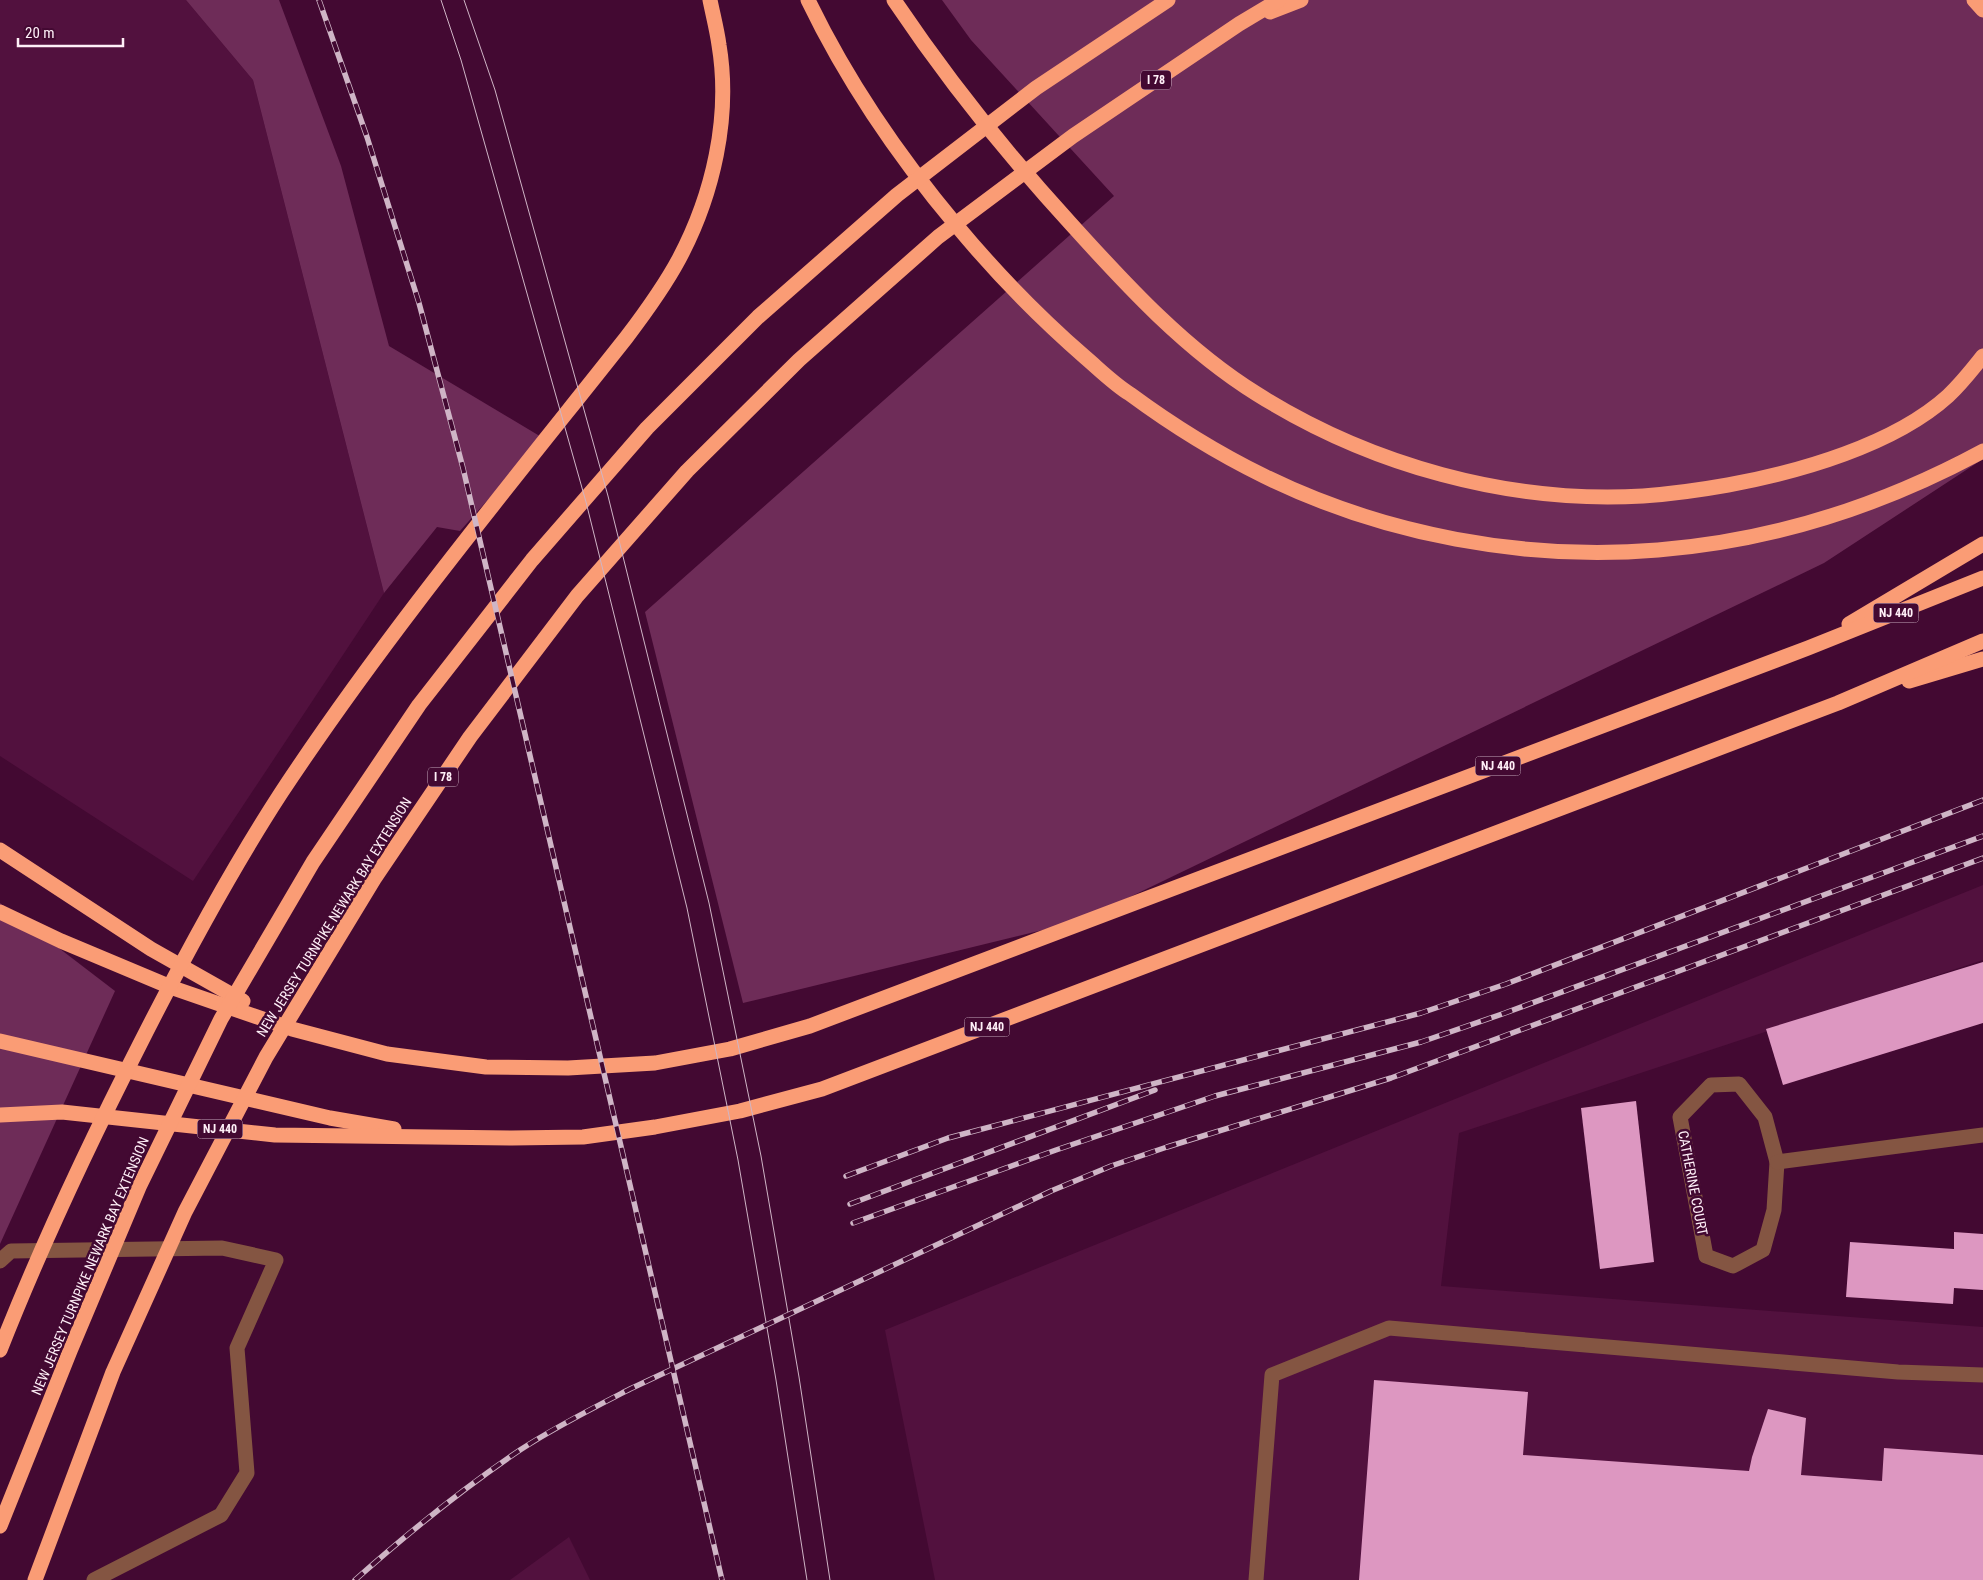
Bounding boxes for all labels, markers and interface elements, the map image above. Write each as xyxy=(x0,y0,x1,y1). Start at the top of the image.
scale bar xyxy=(18,15,122,47)
text: 20 m xyxy=(25,24,55,42)
road number: I 78 xyxy=(1141,70,1171,90)
road number: NJ 440 xyxy=(1874,604,1918,622)
road number: NJ 440 xyxy=(1476,756,1520,776)
road number: I 78 xyxy=(428,768,458,786)
street label: NEW JERSEY TURNPIKE NEWARK BAY EXTENSION xyxy=(253,794,415,1040)
road number: NJ 440 xyxy=(964,1018,1010,1036)
road number: NJ 440 xyxy=(198,1120,242,1138)
street label: CATHERINE COURT xyxy=(1675,1129,1711,1237)
street label: NEW JERSEY TURNPIKE NEWARK BAY EXTENSION xyxy=(28,1134,152,1398)

